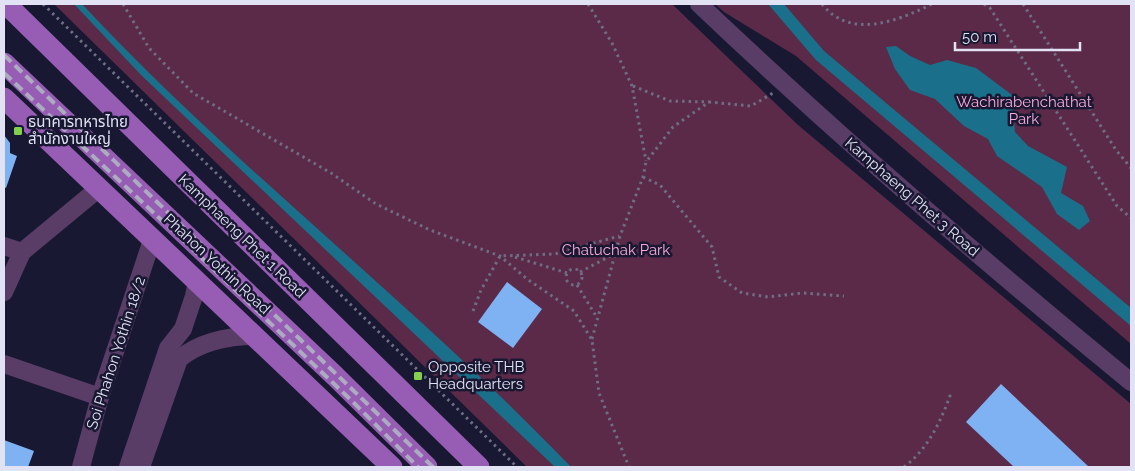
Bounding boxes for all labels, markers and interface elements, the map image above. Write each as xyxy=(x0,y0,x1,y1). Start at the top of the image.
scale bar xyxy=(955,20,1080,52)
text: 50 m xyxy=(962,28,997,46)
park label: Wachirabenchathat Park xyxy=(956,93,1092,128)
place label: ธนาคารทหารไทย สำนักงานใหญ่ xyxy=(28,113,128,148)
marker: ธนาคารทหารไทย สำนักงานใหญ่ xyxy=(12,125,24,137)
street label: Kamphaeng Phet 3 Road xyxy=(841,134,983,260)
street label: Kamphaeng Phet 1 Road xyxy=(174,170,310,302)
street label: Phahon Yothin Road xyxy=(160,210,274,318)
park label: Chatuchak Park xyxy=(562,241,670,259)
street label: Soi Phahon Yothin 18/2 xyxy=(83,274,149,432)
place label: Opposite THB Headquarters xyxy=(428,358,524,393)
marker: Opposite THB Headquarters xyxy=(412,370,424,382)

